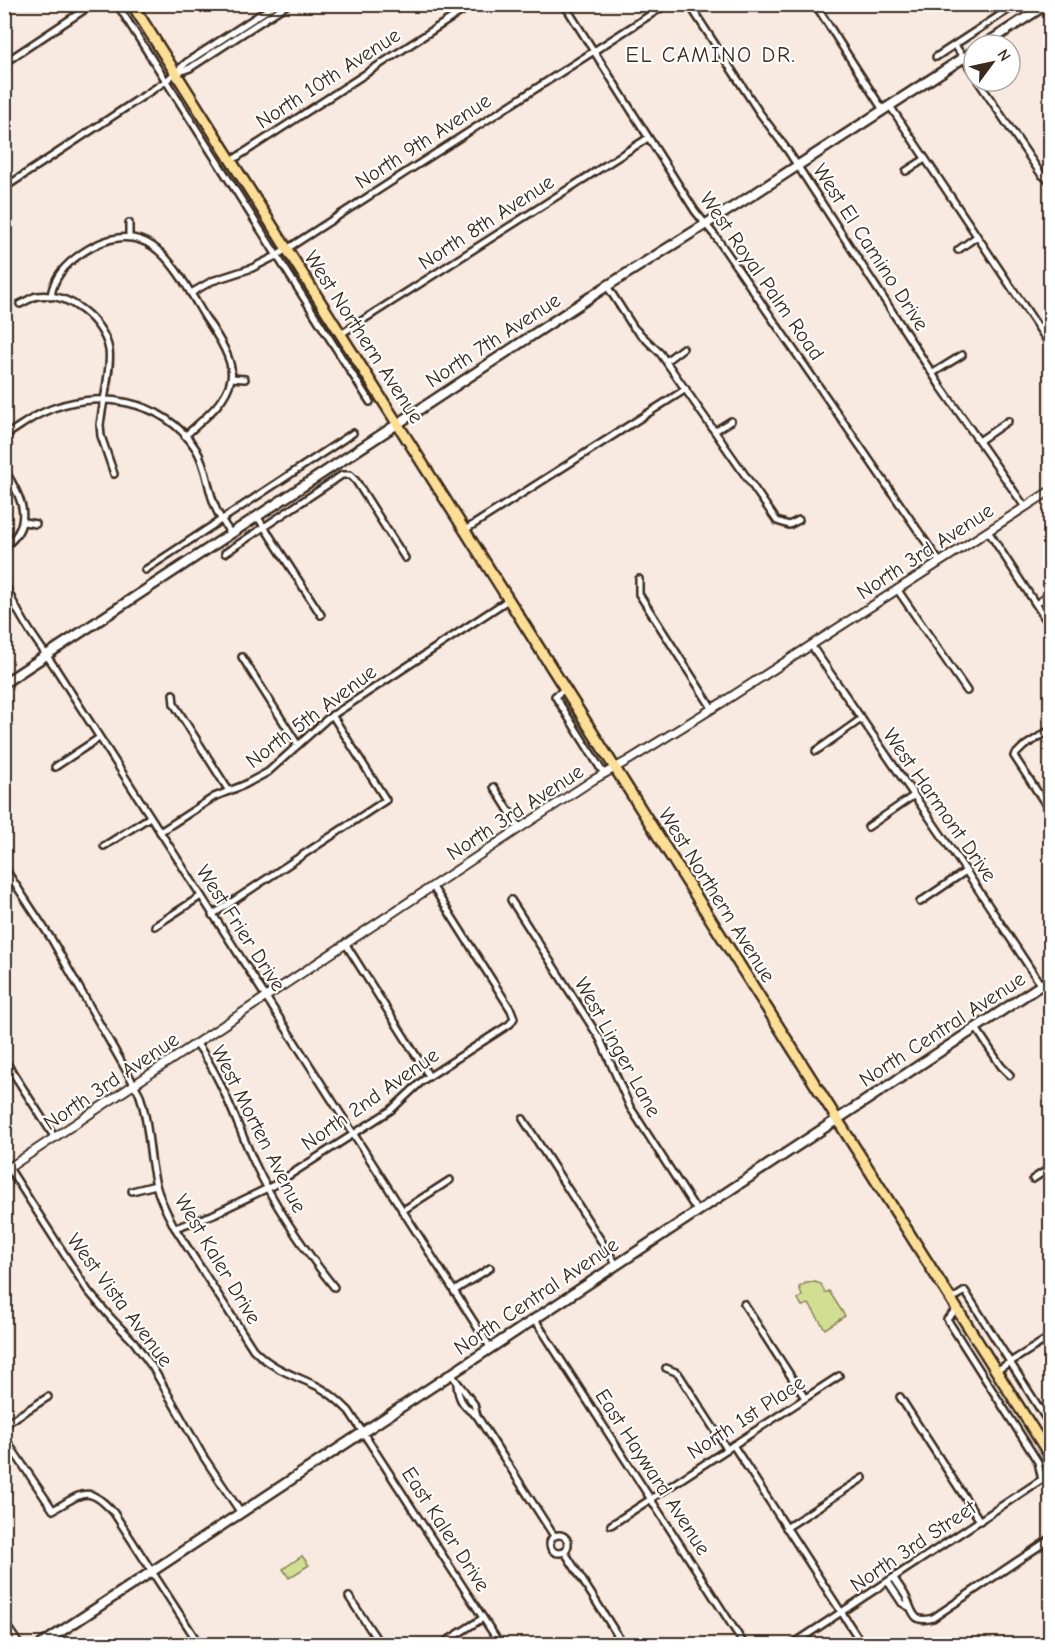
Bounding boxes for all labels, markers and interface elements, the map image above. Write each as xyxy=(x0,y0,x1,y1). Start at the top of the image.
street label: North 10th Avenue xyxy=(251,22,405,134)
north arrow xyxy=(962,33,1022,93)
district label: EL CAMINO DR. xyxy=(626,42,796,68)
text: N xyxy=(993,46,1014,65)
street label: North 9th Avenue xyxy=(351,88,495,194)
street label: West El Camino Drive xyxy=(808,159,934,335)
street label: North 8th Avenue xyxy=(414,169,558,275)
street label: West Royal Palm Road xyxy=(695,187,829,365)
street label: West Northern Avenue xyxy=(299,246,429,428)
street label: North 7th Avenue xyxy=(421,288,565,392)
street label: North 3rd Avenue xyxy=(852,498,998,604)
street label: North 5th Avenue xyxy=(241,659,381,773)
street label: West Harmont Drive xyxy=(878,724,1002,886)
street label: North 3rd Avenue xyxy=(442,759,588,865)
street label: West Northern Avenue xyxy=(654,803,780,987)
street label: West Frier Drive xyxy=(191,861,291,995)
street label: North Central Avenue xyxy=(855,966,1029,1092)
street label: West Linger Lane xyxy=(570,973,666,1121)
street label: North 3rd Avenue xyxy=(39,1027,183,1135)
street label: West Morten Avenue xyxy=(206,1041,312,1217)
street label: North 2nd Avenue xyxy=(297,1043,443,1155)
street label: West Kaler Drive xyxy=(170,1190,266,1328)
street label: West Vista Avenue xyxy=(62,1228,178,1372)
street label: North Central Avenue xyxy=(449,1232,623,1360)
street label: North 1st Place xyxy=(683,1370,809,1464)
street label: East Hayward Avenue xyxy=(590,1384,716,1560)
street label: East Kaler Drive xyxy=(397,1462,495,1596)
street label: North 3rd Street xyxy=(846,1495,981,1597)

